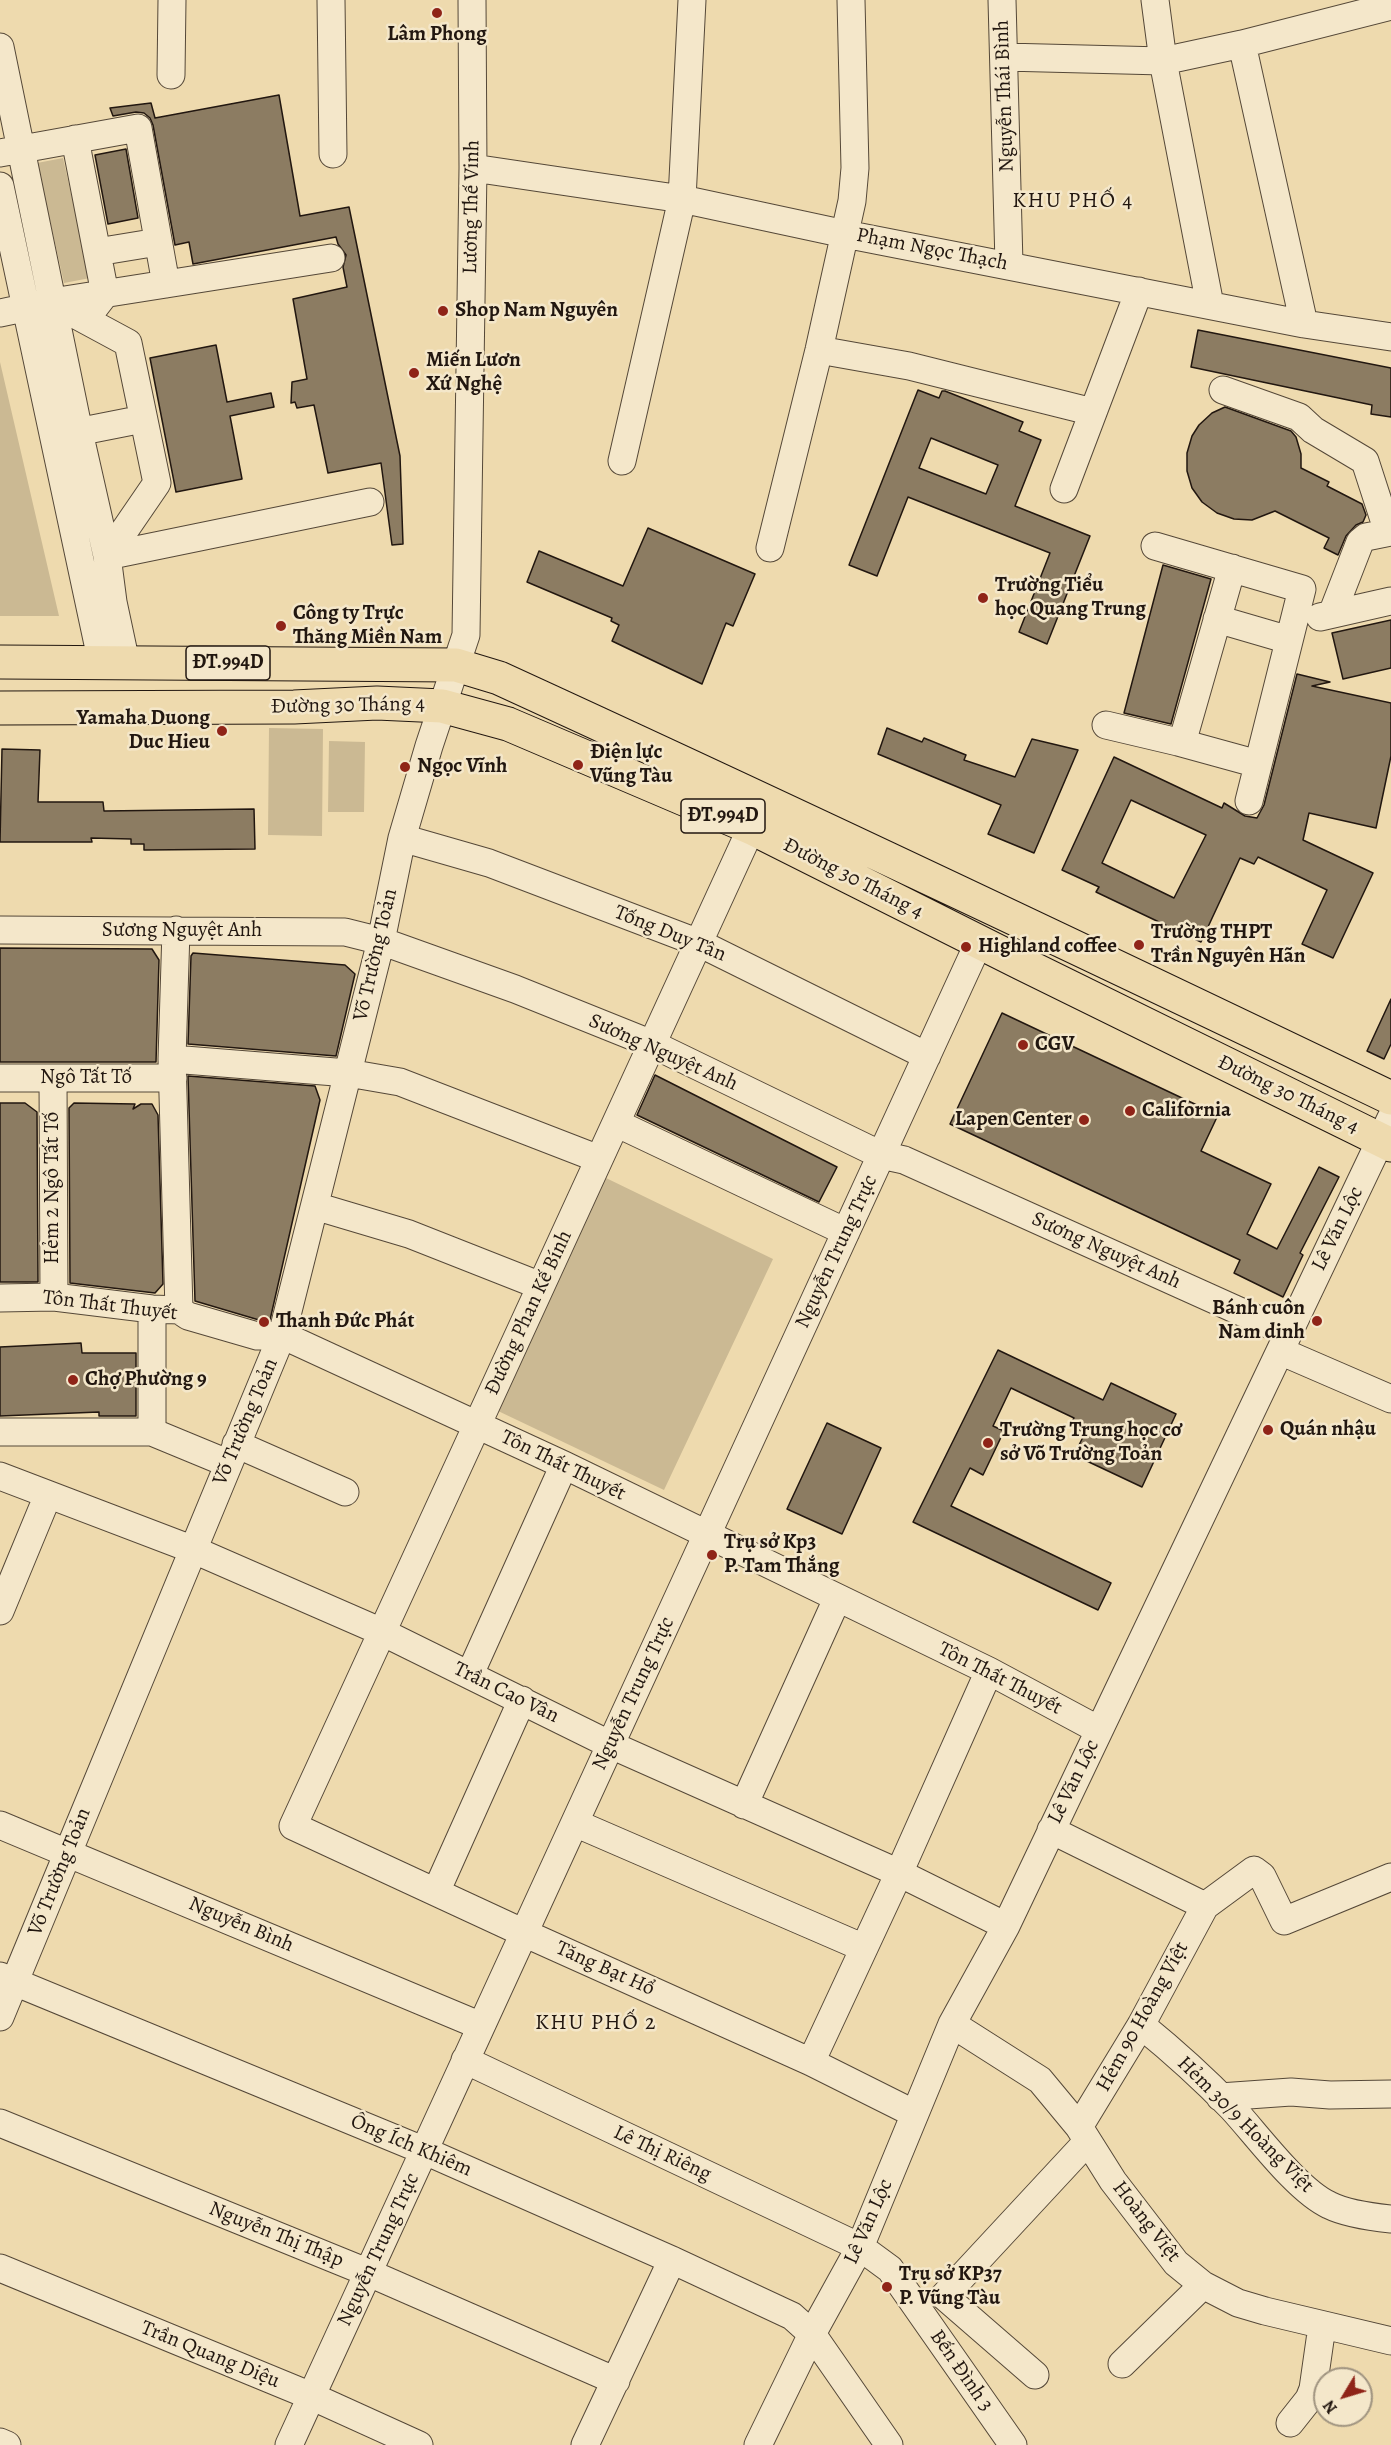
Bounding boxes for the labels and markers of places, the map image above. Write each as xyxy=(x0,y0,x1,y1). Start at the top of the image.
marker: Lâm Phong xyxy=(430,6,444,20)
place label: Lâm Phong xyxy=(387,22,487,48)
place label: Shop Nam Nguyên xyxy=(455,298,618,324)
marker: Shop Nam Nguyên xyxy=(436,304,450,318)
place label: Miến Lươn Xứ Nghệ xyxy=(426,348,521,398)
marker: Miến Lươn Xứ Nghệ xyxy=(407,366,421,380)
place label: Trường Tiểu học Quang Trung xyxy=(995,573,1146,623)
marker: Trường Tiểu học Quang Trung xyxy=(976,591,990,605)
place label: Công ty Trực Thăng Miền Nam xyxy=(293,601,442,651)
marker: Công ty Trực Thăng Miền Nam xyxy=(274,619,288,633)
place label: Yamaha Duong Duc Hieu xyxy=(76,706,210,756)
marker: Yamaha Duong Duc Hieu xyxy=(215,724,229,738)
place label: Điện lực Vũng Tàu xyxy=(590,740,672,790)
place label: Ngọc Vĩnh xyxy=(417,754,507,780)
marker: Điện lực Vũng Tàu xyxy=(571,758,585,772)
marker: Ngọc Vĩnh xyxy=(398,760,412,774)
place label: Trường THPT Trần Nguyên Hãn xyxy=(1151,920,1306,970)
place label: Highland coffee xyxy=(978,934,1117,960)
marker: Trường THPT Trần Nguyên Hãn xyxy=(1132,938,1146,952)
marker: Highland coffee xyxy=(959,940,973,954)
place label: CGV xyxy=(1035,1032,1075,1058)
marker: CGV xyxy=(1016,1038,1030,1052)
place label: California xyxy=(1142,1098,1231,1124)
marker: California xyxy=(1123,1104,1137,1118)
place label: Lapen Center xyxy=(955,1107,1072,1133)
marker: Lapen Center xyxy=(1077,1113,1091,1127)
place label: Bánh cuôn Nam dinh xyxy=(1212,1296,1305,1346)
place label: Thanh Đức Phát xyxy=(276,1309,414,1335)
marker: Bánh cuôn Nam dinh xyxy=(1310,1314,1324,1328)
marker: Thanh Đức Phát xyxy=(257,1315,271,1329)
place label: Chợ Phường 9 xyxy=(85,1367,207,1393)
marker: Chợ Phường 9 xyxy=(66,1373,80,1387)
place label: Quán nhậu xyxy=(1280,1417,1376,1443)
place label: Trường Trung học cơ sở Võ Trường Toản xyxy=(1000,1418,1182,1468)
marker: Quán nhậu xyxy=(1261,1423,1275,1437)
marker: Trường Trung học cơ sở Võ Trường Toản xyxy=(981,1436,995,1450)
place label: Trụ sở Kp3 P. Tam Thắng xyxy=(724,1530,839,1580)
marker: Trụ sở Kp3 P. Tam Thắng xyxy=(705,1548,719,1562)
place label: Trụ sở KP37 P. Vũng Tàu xyxy=(899,2262,1002,2312)
marker: Trụ sở KP37 P. Vũng Tàu xyxy=(880,2280,894,2294)

